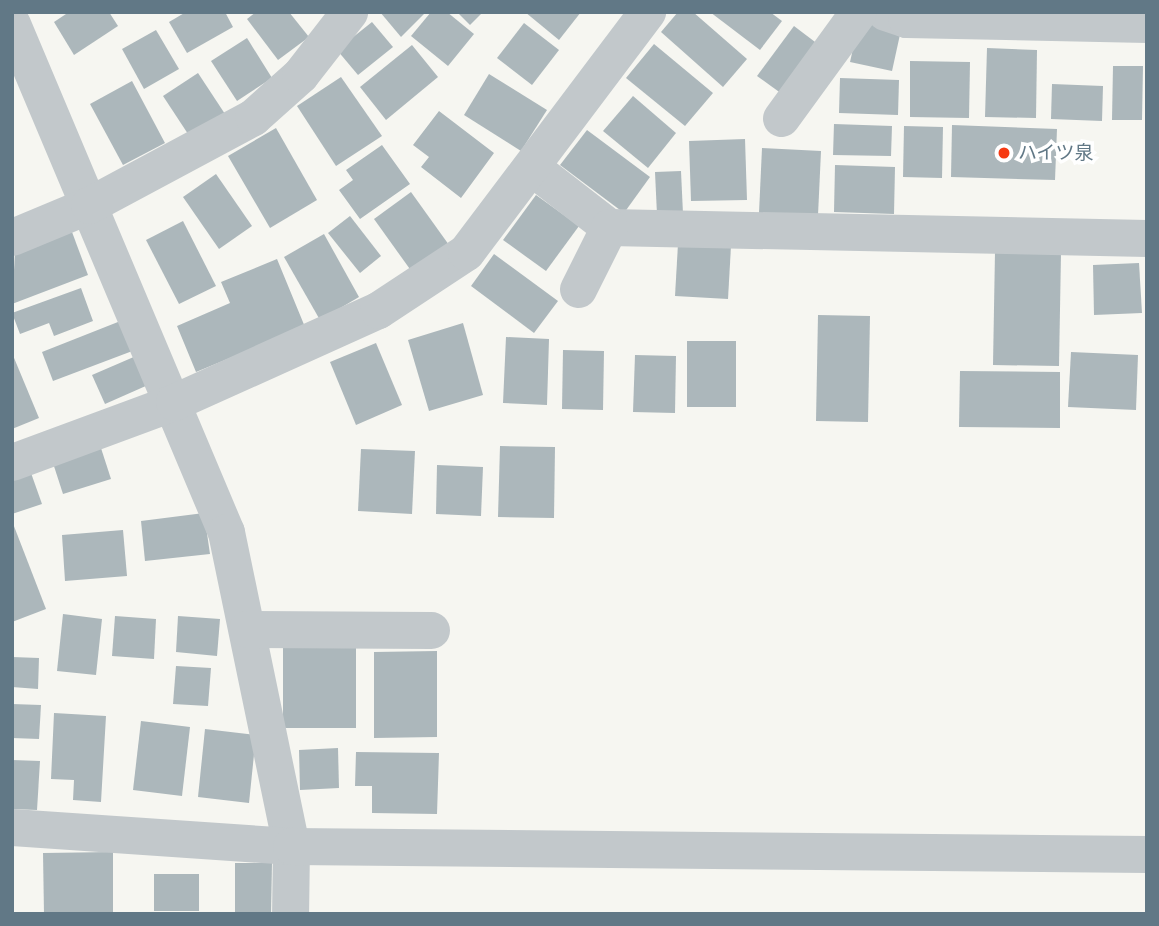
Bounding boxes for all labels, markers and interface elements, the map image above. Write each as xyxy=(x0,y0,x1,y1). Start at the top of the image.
place label: ハイツ泉 xyxy=(1018,142,1094,164)
marker: ハイツ泉 xyxy=(996,145,1012,161)

